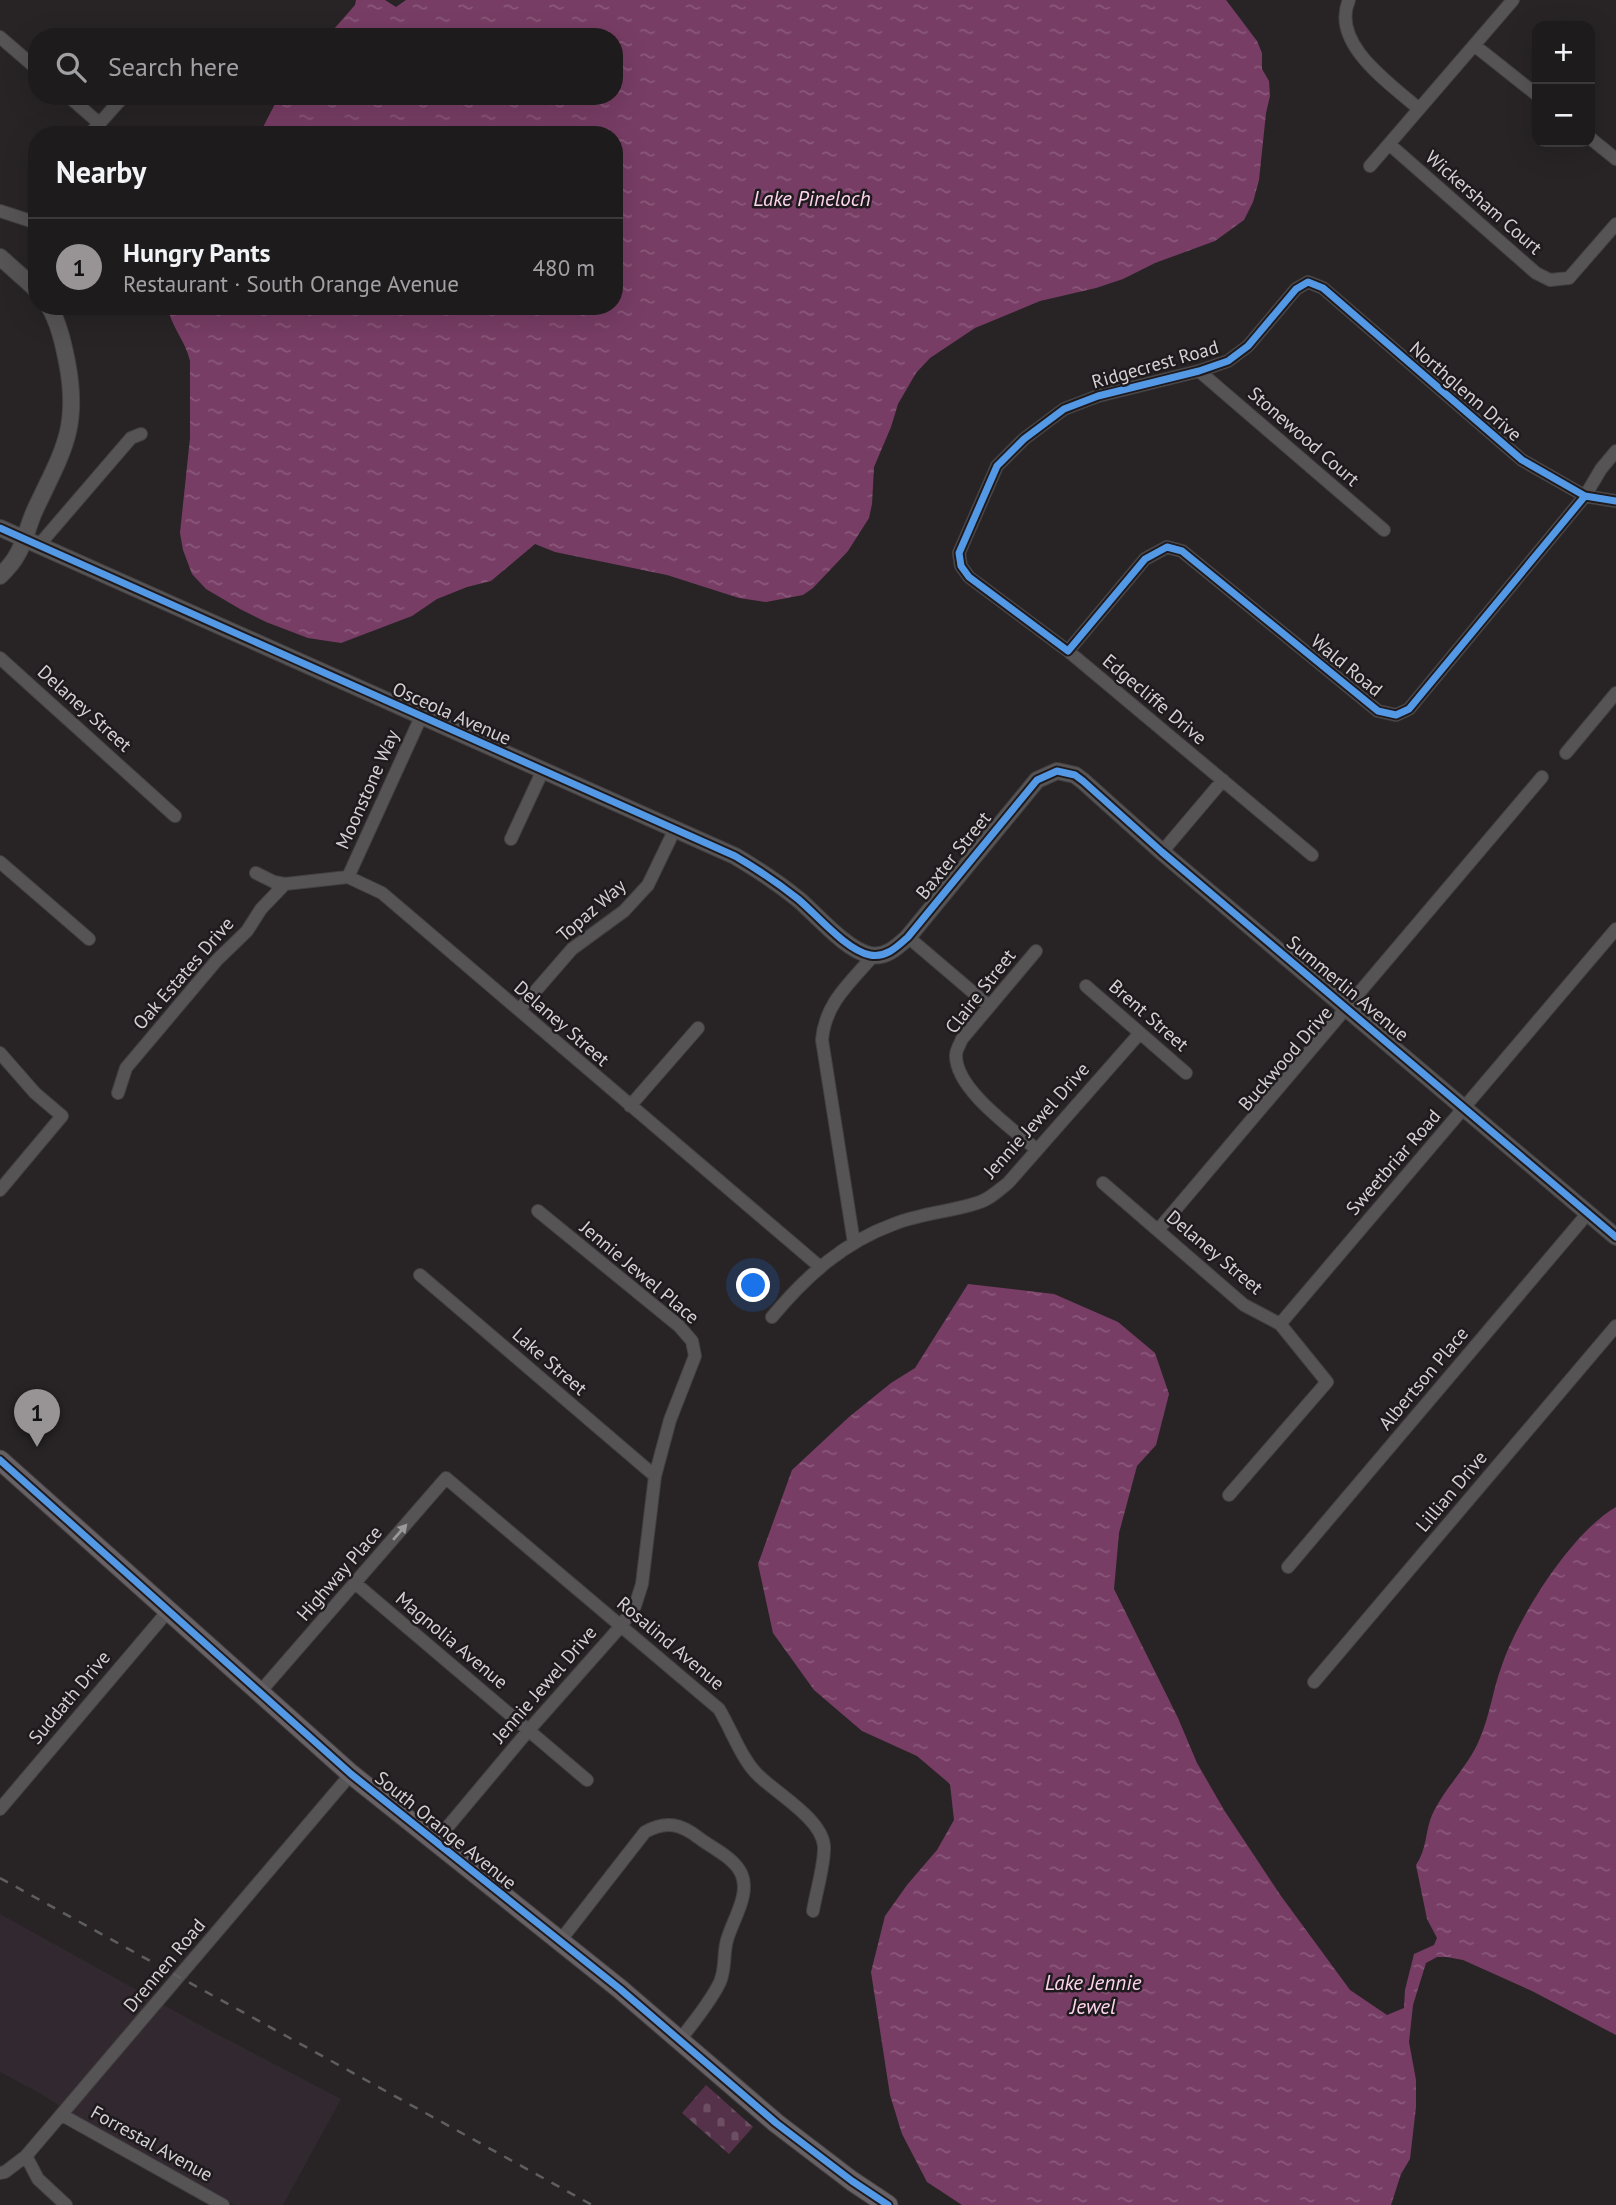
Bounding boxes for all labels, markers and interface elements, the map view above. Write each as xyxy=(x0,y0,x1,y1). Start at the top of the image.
map controls xyxy=(1532,21,1595,147)
button: + xyxy=(1532,21,1595,84)
search box xyxy=(28,28,623,105)
icon: search xyxy=(52,48,90,86)
text: Search here xyxy=(108,50,239,83)
button: − xyxy=(1532,84,1595,147)
street label: Wickersham Court xyxy=(1421,145,1548,260)
text: Nearby xyxy=(56,152,146,191)
water label: Lake Pineloch xyxy=(753,185,871,212)
text: Hungry Pants xyxy=(123,236,270,269)
text: 1 xyxy=(72,253,86,282)
text: 480 m xyxy=(533,253,595,282)
text: Restaurant · South Orange Avenue xyxy=(123,269,459,298)
street label: Ridgecrest Road xyxy=(1089,334,1221,394)
street label: Northglenn Drive xyxy=(1405,336,1527,446)
street label: Stonewood Court xyxy=(1243,381,1365,491)
street label: Wald Road xyxy=(1306,629,1388,701)
street label: Edgecliffe Drive xyxy=(1098,649,1212,749)
street label: Delaney Street xyxy=(33,659,137,757)
street label: Osceola Avenue xyxy=(389,676,515,750)
street label: Moonstone Way xyxy=(330,725,404,852)
street label: Baxter Street xyxy=(910,806,996,904)
street label: Topaz Way xyxy=(551,873,631,947)
street label: Oak Estates Drive xyxy=(127,912,239,1034)
street label: Summerlin Avenue xyxy=(1282,930,1414,1046)
street label: Claire Street xyxy=(940,944,1021,1038)
street label: Brent Street xyxy=(1104,974,1194,1056)
street label: Delaney Street xyxy=(509,975,615,1071)
street label: Buckwood Drive xyxy=(1233,1001,1337,1115)
street label: Jennie Jewel Drive xyxy=(977,1057,1094,1184)
street label: Sweetbriar Road xyxy=(1341,1104,1445,1220)
street label: Delaney Street xyxy=(1162,1205,1269,1300)
street label: Jennie Jewel Place xyxy=(575,1215,704,1329)
your location xyxy=(736,1268,770,1302)
street label: Lake Street xyxy=(508,1322,593,1400)
street label: Albertson Place xyxy=(1373,1322,1473,1434)
pin: 1 xyxy=(14,1389,60,1447)
street label: Lillian Drive xyxy=(1410,1446,1492,1536)
street label: Highway Place xyxy=(291,1520,387,1626)
one-way arrow xyxy=(392,1523,407,1540)
street label: Magnolia Avenue xyxy=(391,1586,513,1694)
street label: Rosalind Avenue xyxy=(612,1591,730,1695)
street label: Jennie Jewel Drive xyxy=(486,1621,601,1748)
street label: Suddath Drive xyxy=(23,1645,115,1749)
street label: South Orange Avenue xyxy=(370,1765,522,1895)
street label: Drennen Road xyxy=(118,1913,210,2017)
water label: Lake Jennie Jewel xyxy=(1045,1969,1142,2020)
street label: Forrestal Avenue xyxy=(87,2100,217,2186)

